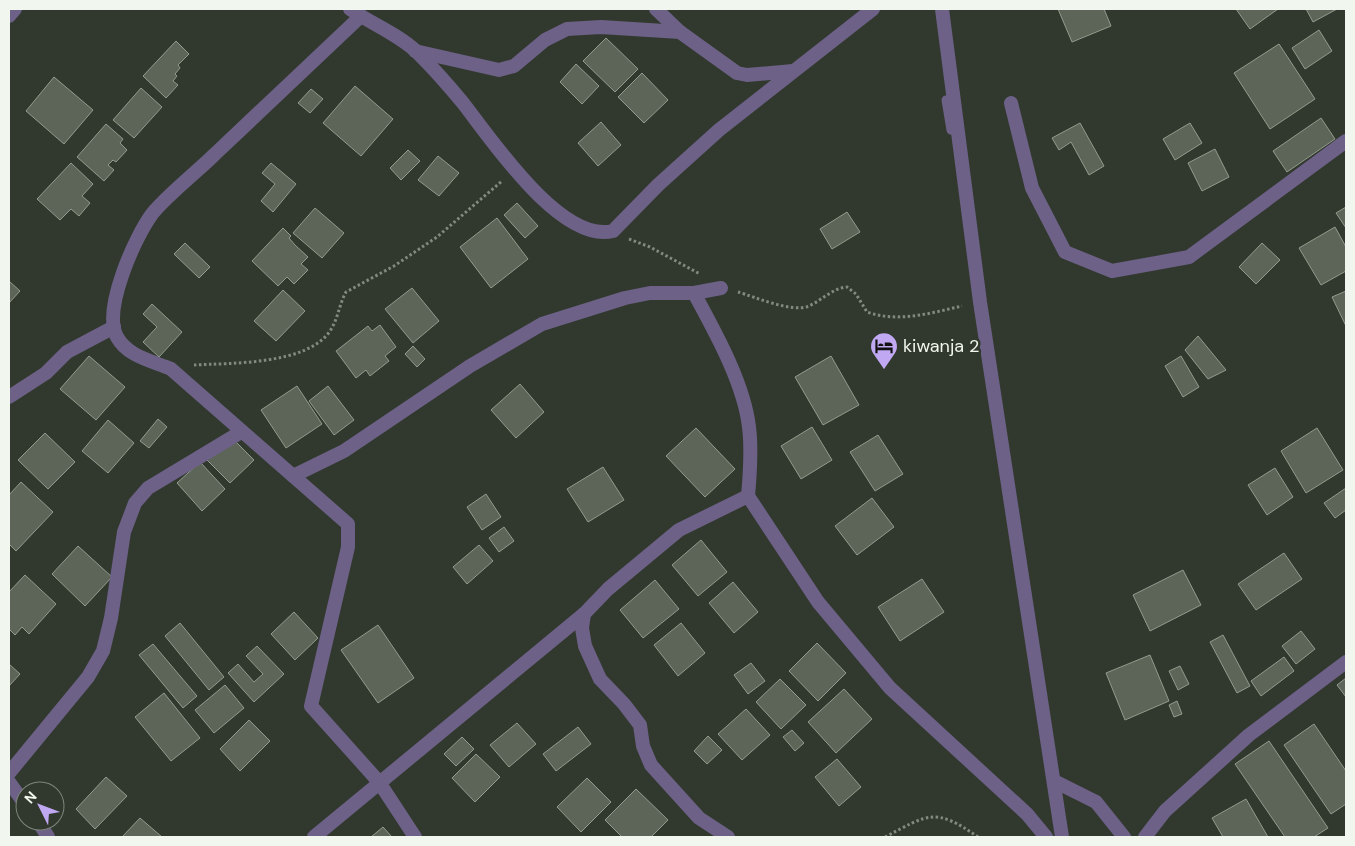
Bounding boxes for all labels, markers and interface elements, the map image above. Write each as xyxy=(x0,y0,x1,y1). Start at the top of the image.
hotel icon: kiwanja 2 xyxy=(869,331,899,370)
place label: kiwanja 2 xyxy=(903,334,979,358)
north arrow xyxy=(15,781,65,831)
text: N xyxy=(20,787,40,807)

